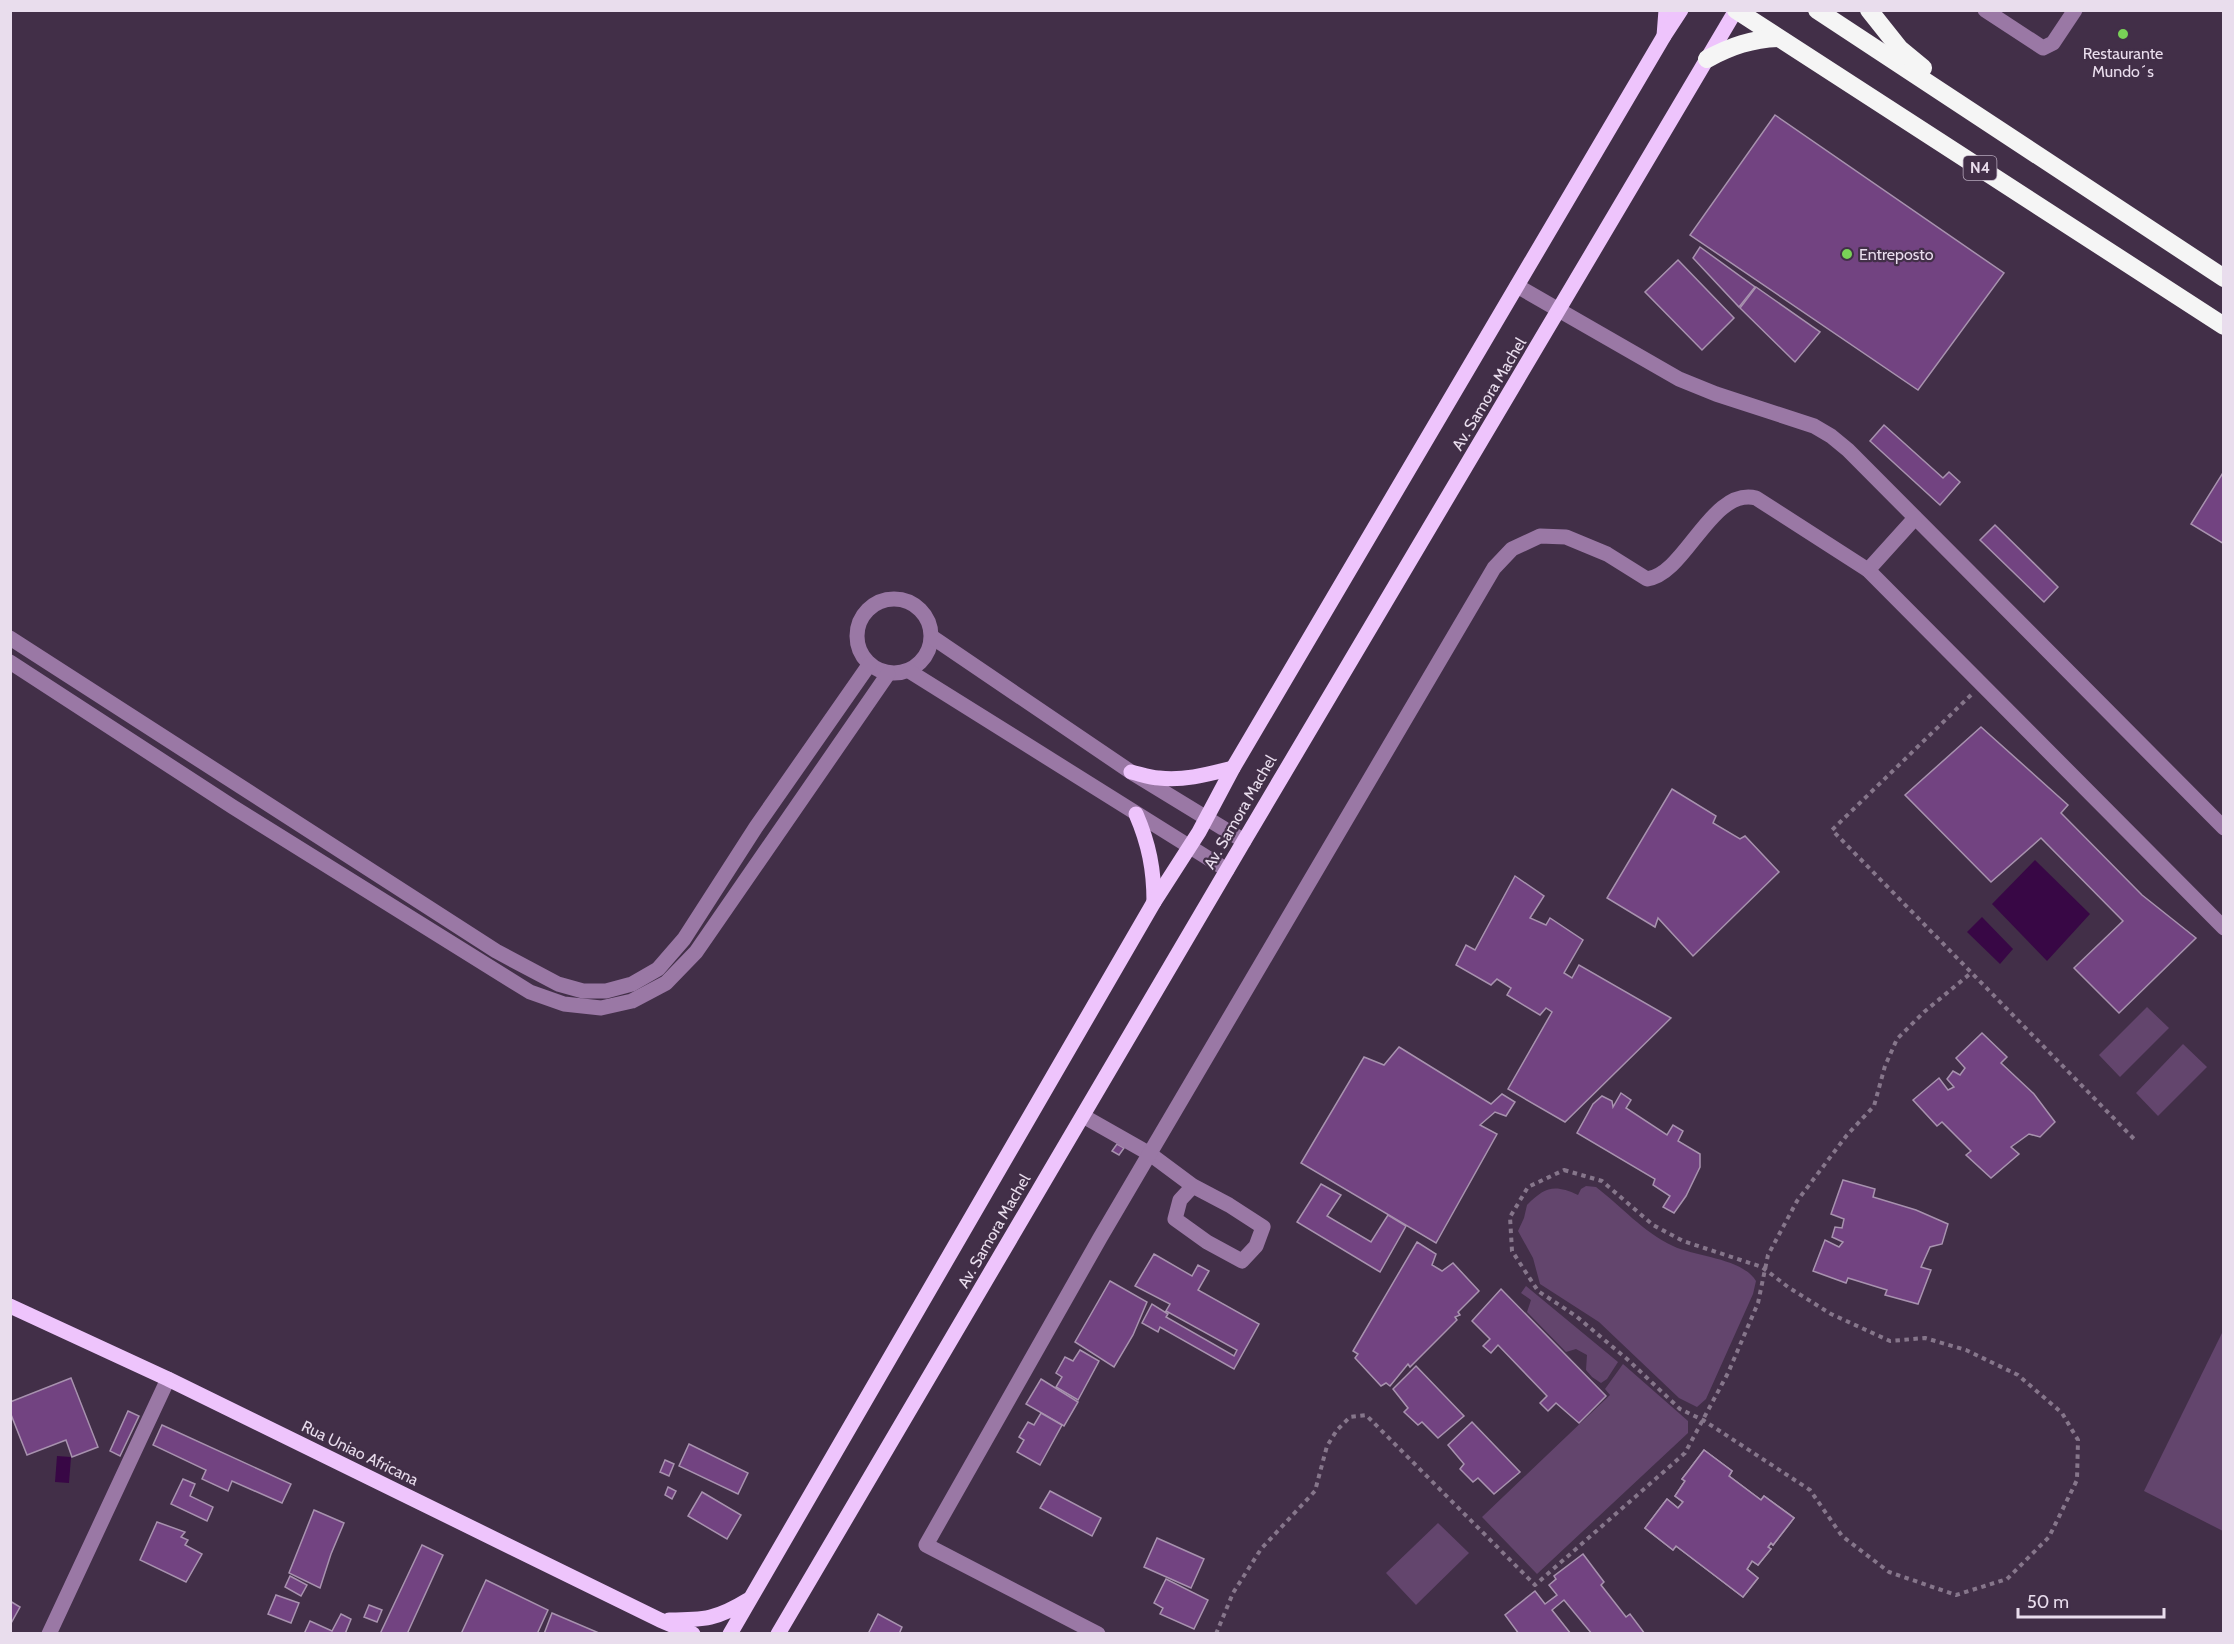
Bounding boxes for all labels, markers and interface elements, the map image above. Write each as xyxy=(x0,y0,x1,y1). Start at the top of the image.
marker: Restaurante Mundo´s xyxy=(2116,27,2130,41)
place label: Restaurante Mundo´s xyxy=(2083,44,2163,81)
road number: N4 xyxy=(1964,156,1996,180)
place label: Entreposto xyxy=(1859,245,1934,264)
marker: Entreposto xyxy=(1840,247,1854,261)
street label: Av. Samora Machel xyxy=(1448,334,1530,454)
street label: Av. Samora Machel xyxy=(1200,752,1280,872)
street label: Av. Samora Machel xyxy=(954,1171,1034,1291)
street label: Rua Uniao Africana xyxy=(298,1416,422,1490)
scale bar xyxy=(2018,1581,2164,1619)
text: 50 m xyxy=(2027,1591,2069,1613)

